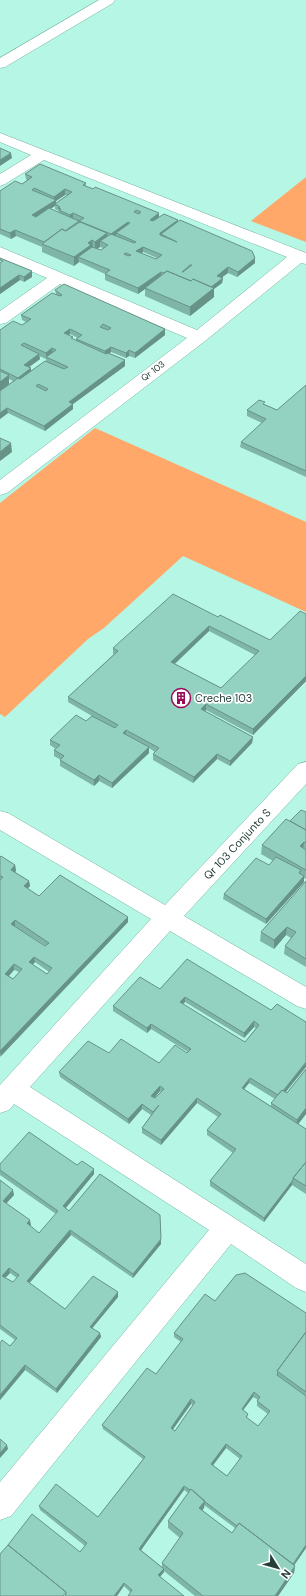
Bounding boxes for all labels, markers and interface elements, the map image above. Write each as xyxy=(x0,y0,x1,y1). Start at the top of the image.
street label: Qr 103 xyxy=(139,358,167,384)
building icon: Creche 103 xyxy=(170,687,192,709)
place label: Creche 103 xyxy=(195,691,252,705)
street label: Qr 103 Conjunto S xyxy=(201,806,273,882)
north arrow xyxy=(258,1548,298,1588)
text: N xyxy=(278,1567,294,1581)

